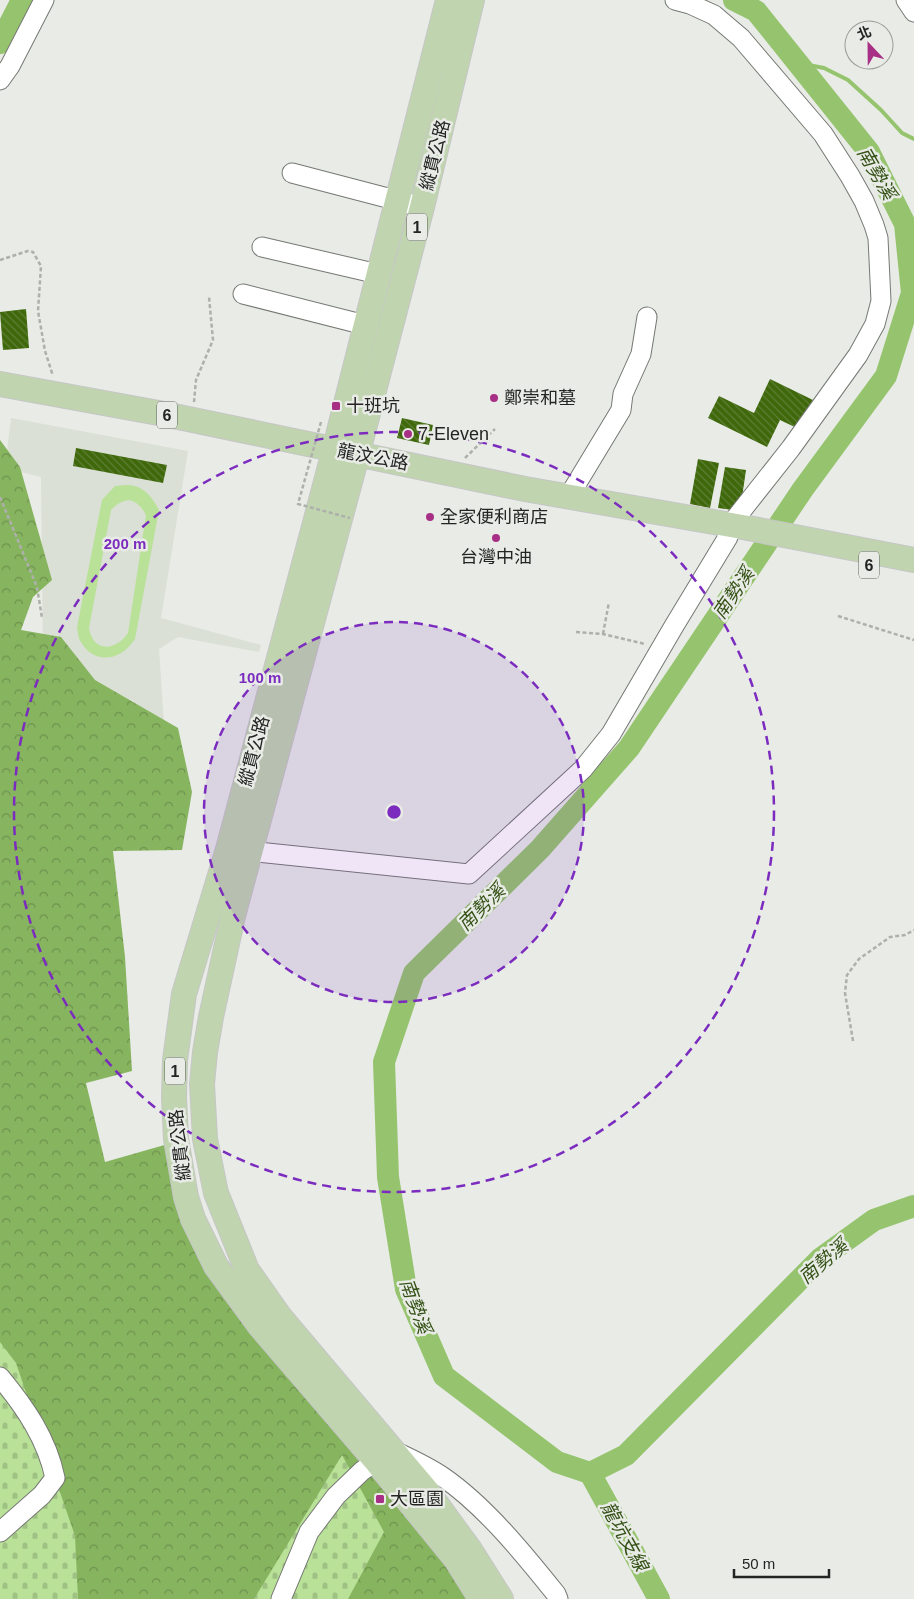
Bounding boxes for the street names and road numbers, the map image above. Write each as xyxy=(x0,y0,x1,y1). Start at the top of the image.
street label: 縱貫公路 xyxy=(417,118,453,192)
road number: 1 xyxy=(407,213,427,240)
road number: 6 xyxy=(157,402,177,428)
street label: 龍汶公路 xyxy=(336,440,410,474)
road number: 6 xyxy=(859,552,879,578)
street label: 縱貫公路 xyxy=(235,714,273,788)
road number: 1 xyxy=(165,1058,185,1084)
street label: 縱貫公路 xyxy=(166,1108,194,1182)

